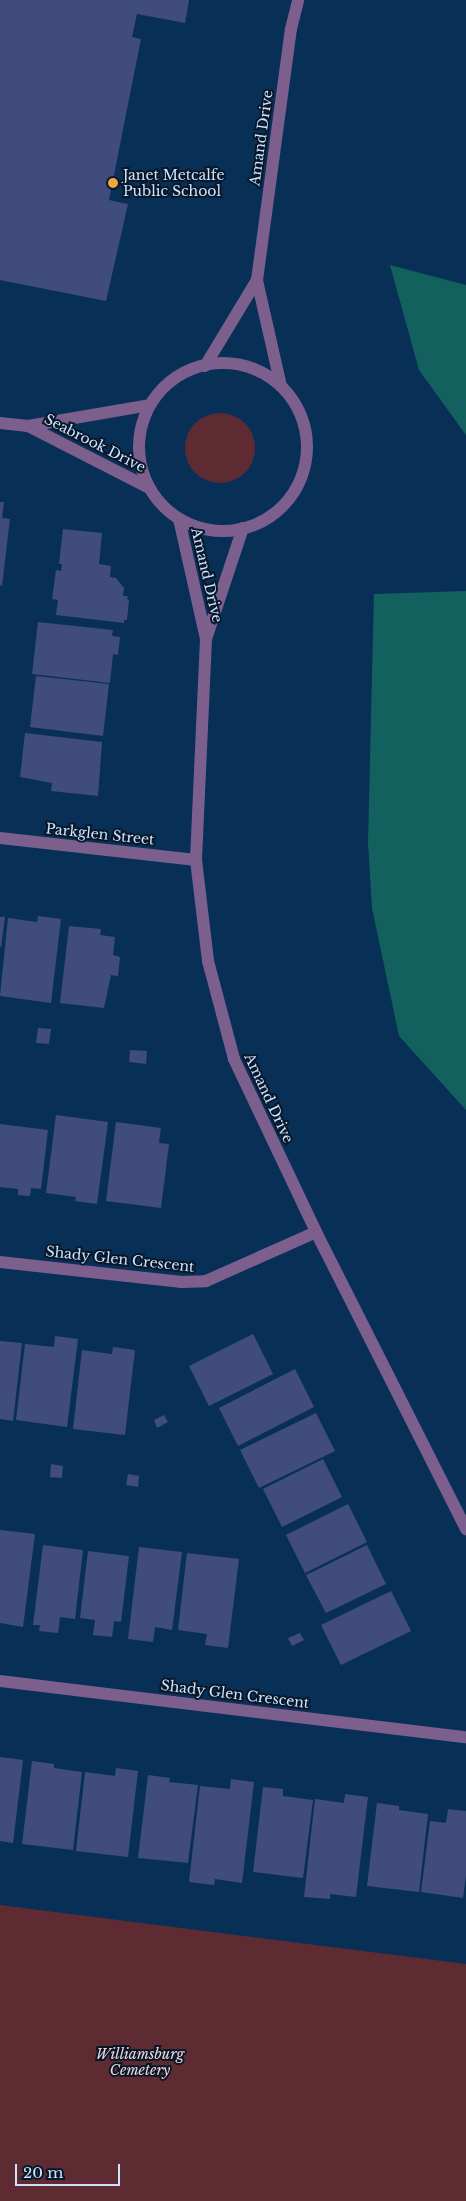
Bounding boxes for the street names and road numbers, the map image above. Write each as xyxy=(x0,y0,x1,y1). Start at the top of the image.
street label: Amand Drive xyxy=(246,89,276,187)
street label: Seabrook Drive xyxy=(42,410,148,476)
street label: Amand Drive xyxy=(188,526,226,624)
street label: Parkglen Street xyxy=(45,820,155,848)
street label: Amand Drive xyxy=(241,1051,297,1145)
street label: Shady Glen Crescent xyxy=(45,1243,195,1275)
street label: Shady Glen Crescent xyxy=(160,1677,310,1711)

